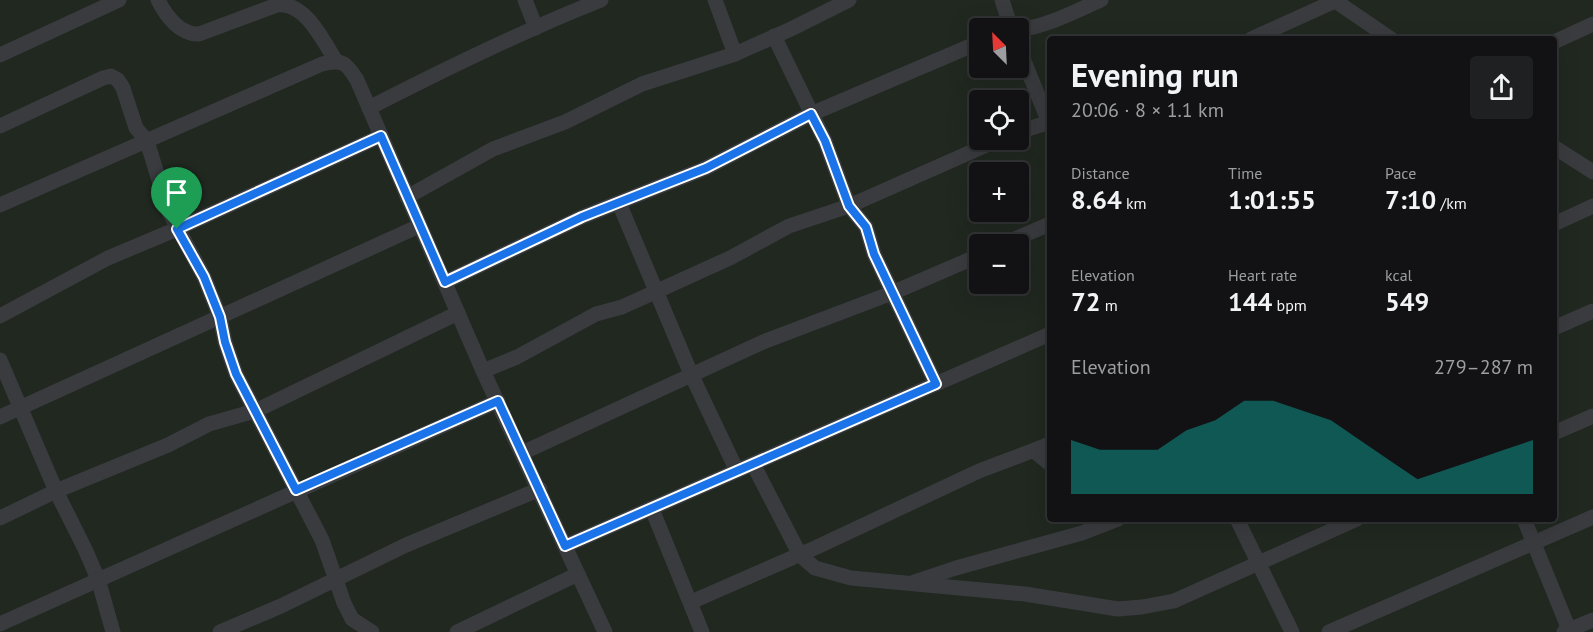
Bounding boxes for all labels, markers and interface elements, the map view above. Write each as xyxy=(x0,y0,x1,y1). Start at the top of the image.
north arrow xyxy=(969,18,1029,78)
map controls xyxy=(969,18,1029,294)
text: Evening run xyxy=(1071,53,1239,96)
button: share xyxy=(1470,56,1533,119)
button: locate xyxy=(969,90,1029,150)
text: 20:06 · 8 × 1.1 km xyxy=(1071,97,1224,123)
button: + xyxy=(969,162,1029,222)
text: Distance xyxy=(1071,163,1130,183)
text: Time xyxy=(1228,163,1262,183)
text: Pace xyxy=(1385,163,1416,183)
pin xyxy=(151,167,202,229)
icon: arrive xyxy=(160,176,193,209)
text: 8.64 xyxy=(1071,183,1122,216)
text: 1:01:55 xyxy=(1228,183,1316,216)
text: 7:10 xyxy=(1385,183,1436,216)
text: km xyxy=(1122,193,1147,213)
text: /km xyxy=(1436,193,1467,213)
button: − xyxy=(969,234,1029,294)
text: Elevation xyxy=(1071,265,1135,285)
text: Heart rate xyxy=(1228,265,1297,285)
text: kcal xyxy=(1385,265,1412,285)
text: 72 xyxy=(1071,285,1100,318)
text: 144 xyxy=(1228,285,1272,318)
text: 549 xyxy=(1385,285,1429,318)
text: m xyxy=(1100,295,1118,315)
text: bpm xyxy=(1272,295,1307,315)
text: Elevation xyxy=(1071,354,1151,380)
text: 279–287 m xyxy=(1434,354,1533,380)

